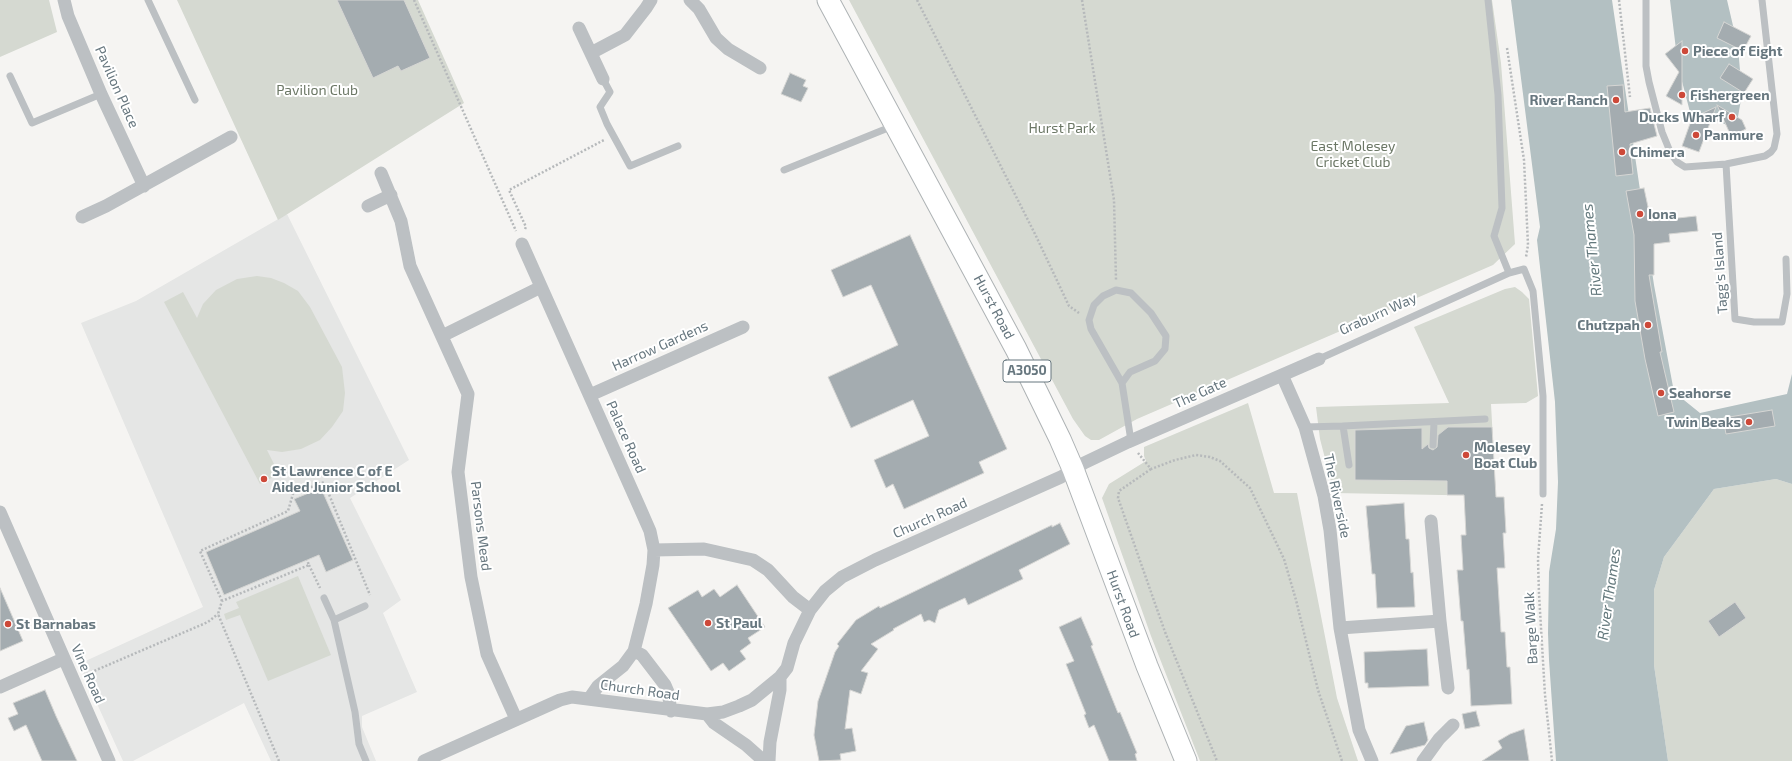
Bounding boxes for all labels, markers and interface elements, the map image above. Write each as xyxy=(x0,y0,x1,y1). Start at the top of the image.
street label: Pavilion Place xyxy=(91,43,143,131)
place label: Piece of Eight xyxy=(1693,43,1783,59)
marker: Piece of Eight xyxy=(1680,46,1690,56)
park label: Pavilion Club xyxy=(276,82,358,98)
place label: Fishergreen xyxy=(1690,87,1770,103)
marker: Fishergreen xyxy=(1677,90,1687,100)
place label: River Ranch xyxy=(1529,92,1608,108)
marker: River Ranch xyxy=(1611,95,1621,105)
place label: Ducks Wharf xyxy=(1639,109,1724,125)
marker: Ducks Wharf xyxy=(1727,112,1737,122)
park label: Hurst Park xyxy=(1028,120,1096,136)
place label: Panmure xyxy=(1704,127,1763,143)
marker: Panmure xyxy=(1691,130,1701,140)
park label: East Molesey Cricket Club xyxy=(1311,138,1395,170)
place label: Chimera xyxy=(1630,144,1685,160)
marker: Chimera xyxy=(1617,147,1627,157)
water label: River Thames xyxy=(1578,203,1606,297)
place label: Iona xyxy=(1648,206,1677,222)
marker: Iona xyxy=(1635,209,1645,219)
street label: Tagg's Island xyxy=(1709,231,1731,315)
street label: Hurst Road xyxy=(970,272,1018,342)
street label: Graburn Way xyxy=(1337,289,1419,339)
street label: Harrow Gardens xyxy=(609,317,711,375)
place label: Chutzpah xyxy=(1577,317,1640,333)
marker: Chutzpah xyxy=(1643,320,1653,330)
road number: A3050 xyxy=(1003,360,1051,382)
street label: The Gate xyxy=(1171,374,1229,412)
place label: Seahorse xyxy=(1669,385,1731,401)
marker: Seahorse xyxy=(1656,388,1666,398)
street label: Palace Road xyxy=(603,398,649,476)
place label: Twin Beaks xyxy=(1666,414,1741,430)
marker: Twin Beaks xyxy=(1744,417,1754,427)
place label: Molesey Boat Club xyxy=(1474,439,1537,472)
marker: Molesey Boat Club xyxy=(1461,450,1471,460)
street label: The Riverside xyxy=(1320,452,1354,540)
place label: St Lawrence C of E Aided Junior School xyxy=(272,463,401,496)
marker: St Lawrence C of E Aided Junior School xyxy=(259,474,269,484)
street label: Parsons Mead xyxy=(467,480,495,572)
street label: Church Road xyxy=(890,494,970,542)
water label: River Thames xyxy=(1594,547,1624,641)
street label: Hurst Road xyxy=(1103,568,1143,640)
street label: Barge Walk xyxy=(1521,591,1541,665)
place label: St Paul xyxy=(716,615,762,631)
place label: St Barnabas xyxy=(16,616,96,632)
marker: St Paul xyxy=(703,618,713,628)
marker: St Barnabas xyxy=(3,619,13,629)
street label: Vine Road xyxy=(68,642,108,706)
street label: Church Road xyxy=(599,676,681,704)

